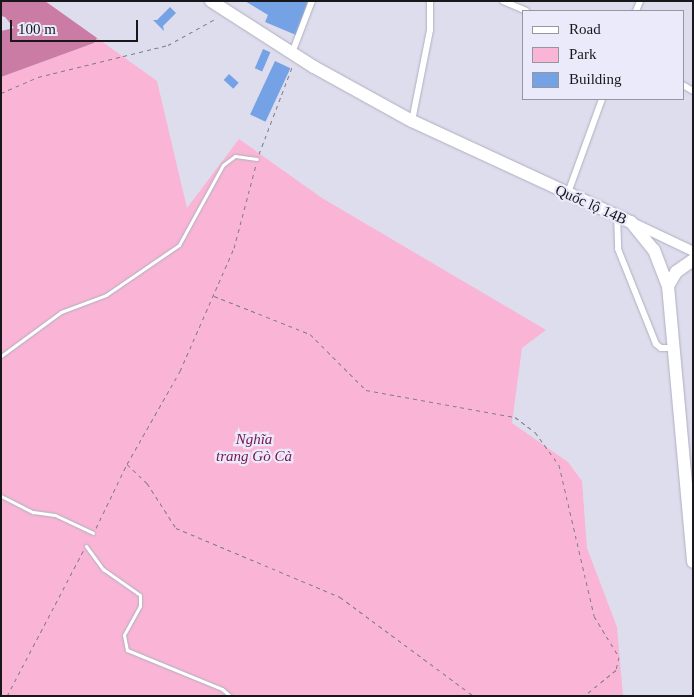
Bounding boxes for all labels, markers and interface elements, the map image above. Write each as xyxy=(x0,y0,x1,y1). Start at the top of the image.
scale bar xyxy=(12,10,140,42)
legend xyxy=(522,10,684,100)
text: 100 m xyxy=(18,21,56,37)
text: Road xyxy=(569,21,601,37)
text: Park xyxy=(569,46,597,62)
text: Building xyxy=(569,71,622,87)
street label: Quốc lộ 14B xyxy=(552,181,630,229)
park label: Nghĩa trang Gò Cà xyxy=(216,430,292,465)

